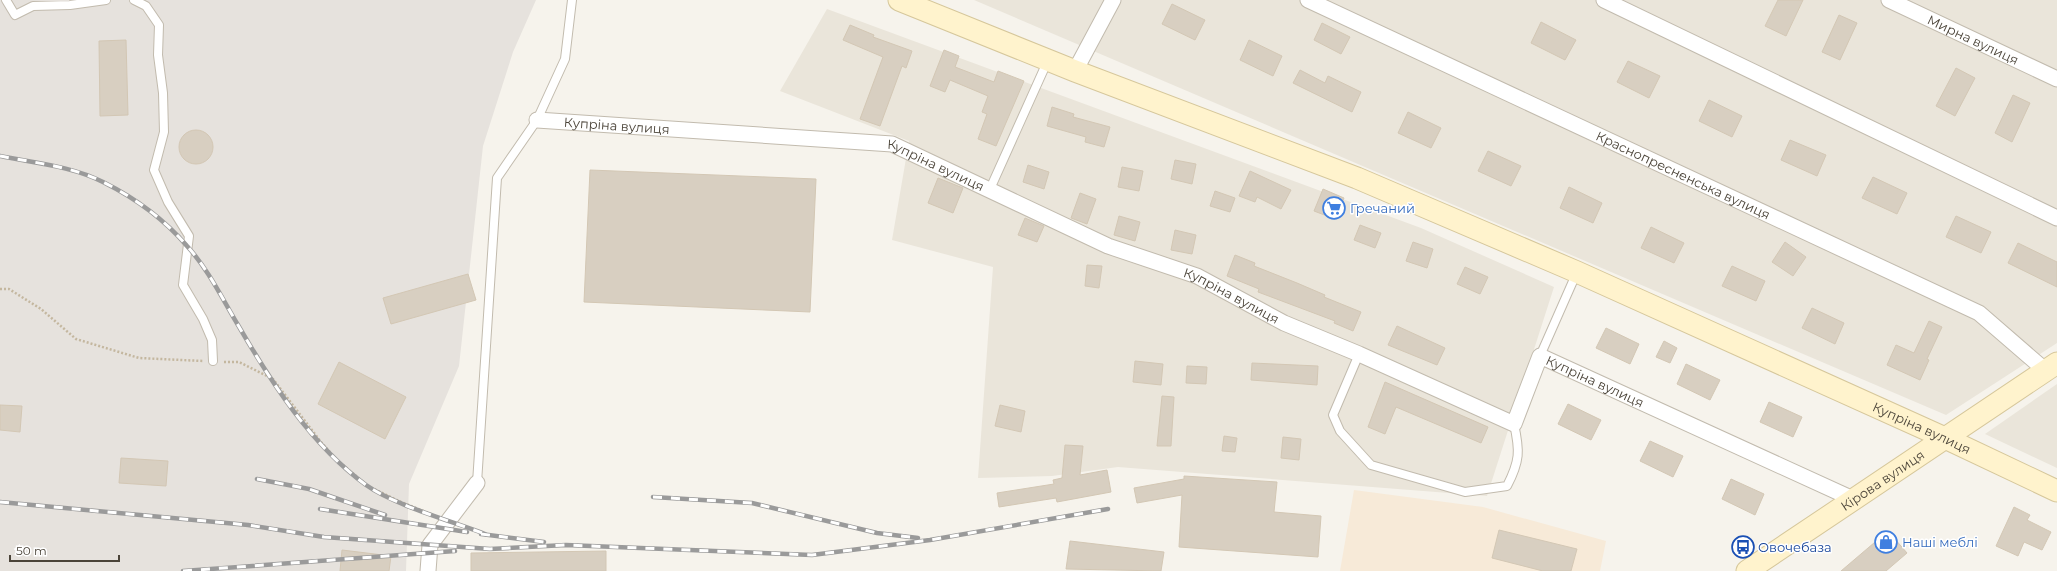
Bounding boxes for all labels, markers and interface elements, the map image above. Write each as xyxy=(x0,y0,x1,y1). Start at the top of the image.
street label: Мирна вулиця xyxy=(1925,11,2021,68)
street label: Купріна вулиця xyxy=(563,114,670,137)
street label: Краснопресненська вулиця xyxy=(1594,128,1773,223)
street label: Купріна вулиця xyxy=(887,136,987,194)
supermarket icon: Гречаний xyxy=(1321,195,1347,221)
place label: Гречаний xyxy=(1350,200,1415,216)
street label: Купріна вулиця xyxy=(1182,264,1282,327)
street label: Купріна вулиця xyxy=(1544,352,1647,410)
street label: Купріна вулиця xyxy=(1870,399,1973,457)
street label: Кірова вулиця xyxy=(1837,446,1927,514)
shop icon: Наші меблі xyxy=(1873,529,1899,555)
bus stop icon: Овочебаза xyxy=(1730,534,1756,560)
place label: Наші меблі xyxy=(1902,534,1978,550)
scale bar xyxy=(10,537,119,563)
place label: Овочебаза xyxy=(1758,539,1832,555)
text: 50 m xyxy=(16,543,47,558)

